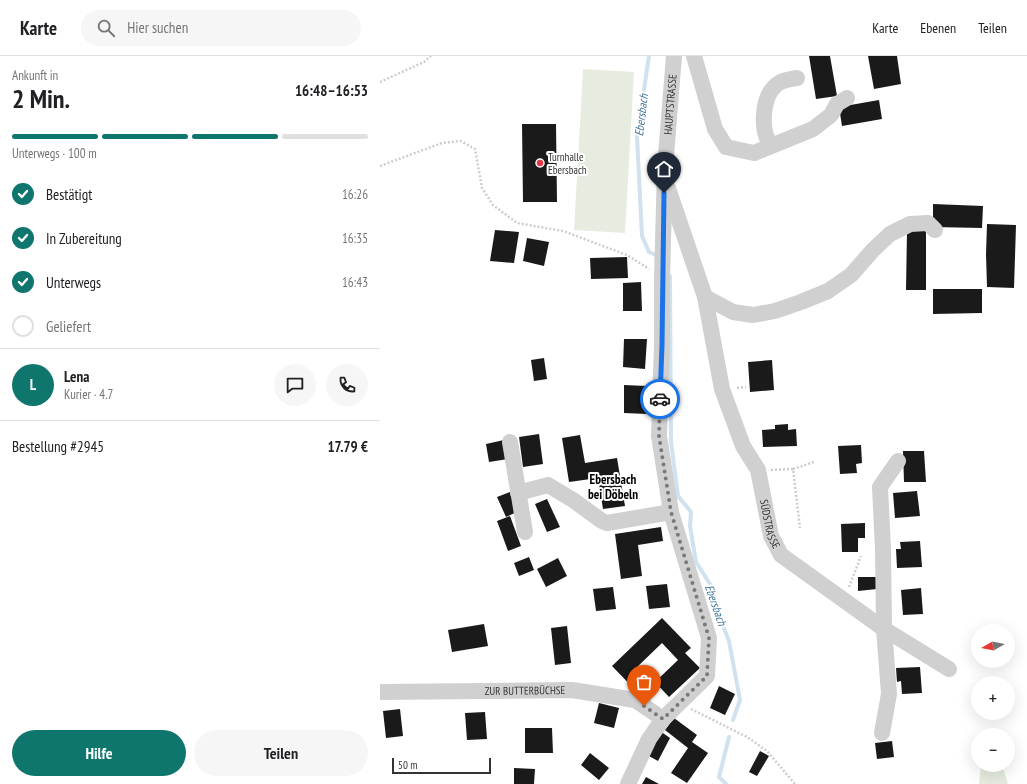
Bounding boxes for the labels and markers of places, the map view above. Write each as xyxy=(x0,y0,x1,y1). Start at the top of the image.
place label: Turnhalle Ebersbach xyxy=(548,150,587,177)
pin xyxy=(647,152,681,193)
marker: Turnhalle Ebersbach xyxy=(535,158,545,168)
pin xyxy=(627,665,661,706)

